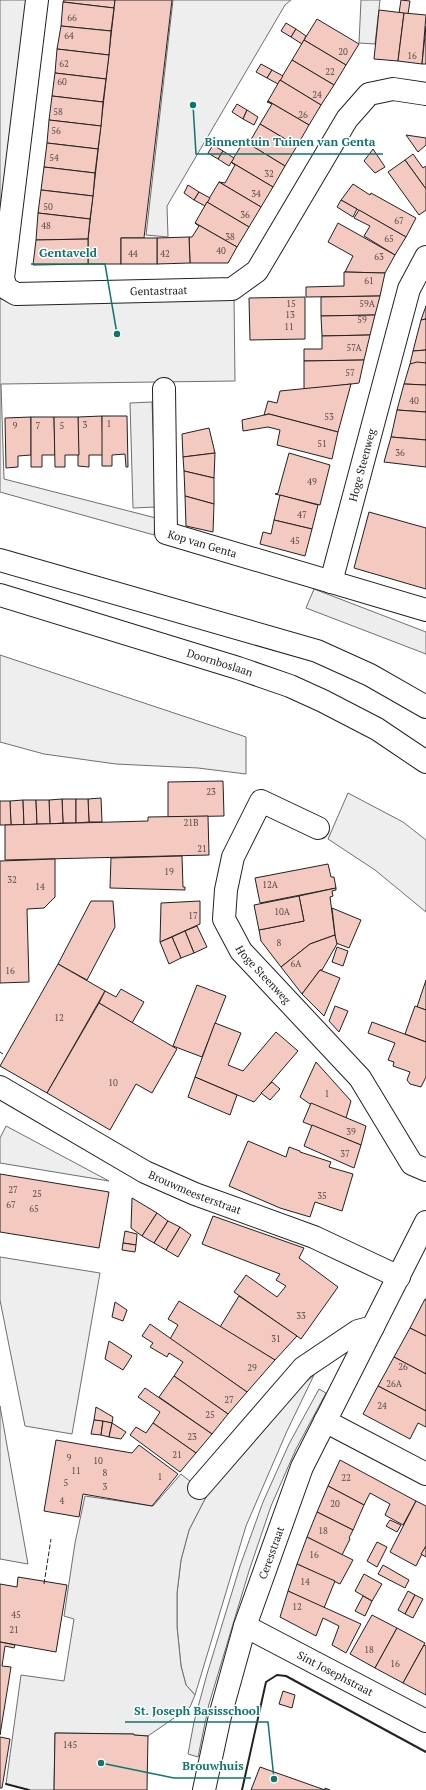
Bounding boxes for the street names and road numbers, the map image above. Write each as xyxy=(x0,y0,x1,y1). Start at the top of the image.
street label: Gentastraat xyxy=(130,283,188,298)
street label: Hoge Steenweg xyxy=(346,427,379,503)
street label: Kop van Genta xyxy=(166,527,239,561)
street label: Doornboslaan xyxy=(185,646,255,680)
street label: Hoge Steenweg xyxy=(232,943,294,1007)
street label: Brouwmeesterstraat xyxy=(146,1167,243,1217)
street label: Ceresstraat xyxy=(255,1524,287,1581)
street label: Sint Josephstraat xyxy=(295,1648,376,1699)

